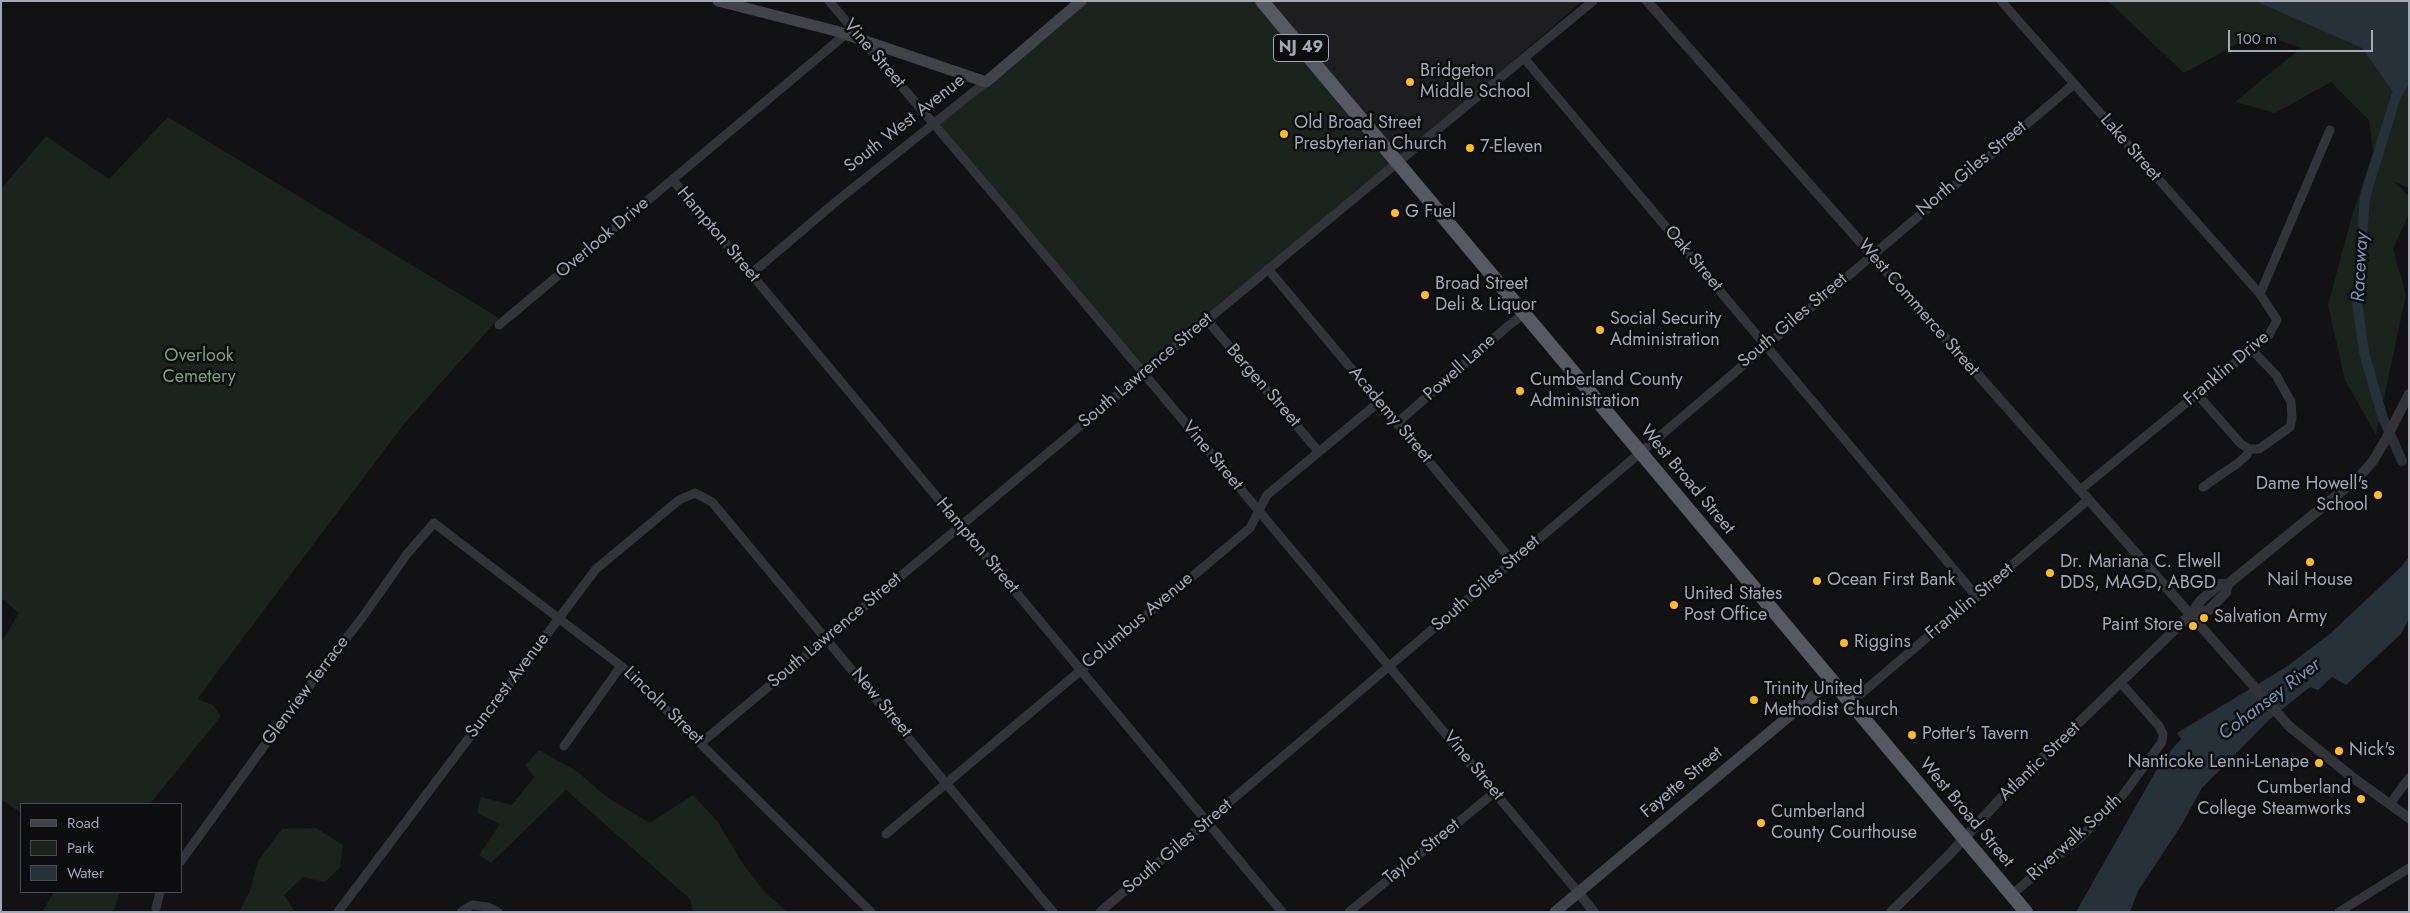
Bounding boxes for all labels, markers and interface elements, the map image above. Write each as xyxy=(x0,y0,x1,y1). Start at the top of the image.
street label: Vine Street xyxy=(838,15,910,93)
scale bar xyxy=(2230,20,2375,52)
text: 100 m xyxy=(2236,28,2277,50)
road number: NJ 49 xyxy=(1274,34,1328,62)
place label: Bridgeton Middle School xyxy=(1420,61,1530,104)
street label: South West Avenue xyxy=(840,70,970,178)
marker: Bridgeton Middle School xyxy=(1404,76,1416,88)
street label: Lake Street xyxy=(2095,110,2165,186)
place label: Old Broad Street Presbyterian Church xyxy=(1294,113,1447,156)
street label: North Giles Street xyxy=(1913,117,2031,221)
marker: Old Broad Street Presbyterian Church xyxy=(1278,128,1290,140)
place label: 7-Eleven xyxy=(1480,137,1543,159)
marker: 7-Eleven xyxy=(1464,142,1476,154)
street label: Hampton Street xyxy=(672,183,764,287)
street label: Overlook Drive xyxy=(552,193,654,283)
place label: G Fuel xyxy=(1405,202,1456,224)
marker: G Fuel xyxy=(1389,207,1401,219)
street label: Oak Street xyxy=(1659,222,1727,296)
water label: Raceway xyxy=(2348,231,2374,303)
street label: West Commerce Street xyxy=(1853,235,1983,381)
street label: South Giles Street xyxy=(1734,269,1852,373)
place label: Broad Street Deli & Liquor xyxy=(1435,274,1537,316)
marker: Broad Street Deli & Liquor xyxy=(1419,289,1431,301)
street label: South Lawrence Street xyxy=(1075,309,1217,433)
place label: Social Security Administration xyxy=(1610,309,1721,352)
marker: Social Security Administration xyxy=(1594,324,1606,336)
street label: Franklin Drive xyxy=(2180,327,2274,411)
street label: Powell Lane xyxy=(1420,330,1500,406)
street label: Bergen Street xyxy=(1221,340,1305,432)
park label: Overlook Cemetery xyxy=(162,346,236,388)
street label: Academy Street xyxy=(1344,363,1436,467)
place label: Cumberland County Administration xyxy=(1530,370,1683,412)
marker: Cumberland County Administration xyxy=(1514,385,1526,397)
street label: Vine Street xyxy=(1177,417,1247,495)
street label: West Broad Street xyxy=(1635,421,1739,539)
place label: Dame Howell's School xyxy=(2256,474,2368,516)
marker: Dame Howell's School xyxy=(2372,489,2384,501)
street label: Hampton Street xyxy=(931,494,1023,598)
street label: South Giles Street xyxy=(1428,531,1544,637)
place label: Dr. Mariana C. Elwell DDS, MAGD, ABGD xyxy=(2060,552,2221,594)
marker: Nail House xyxy=(2304,556,2316,568)
street label: Franklin Street xyxy=(1922,559,2018,645)
marker: Dr. Mariana C. Elwell DDS, MAGD, ABGD xyxy=(2044,567,2056,579)
street label: Columbus Avenue xyxy=(1078,568,1198,674)
street label: South Lawrence Street xyxy=(764,569,906,693)
place label: Ocean First Bank xyxy=(1827,570,1956,592)
place label: Nail House xyxy=(2267,570,2353,592)
marker: Ocean First Bank xyxy=(1811,575,1823,587)
place label: United States Post Office xyxy=(1684,584,1782,626)
marker: United States Post Office xyxy=(1668,599,1680,611)
place label: Salvation Army xyxy=(2214,607,2327,629)
marker: Salvation Army xyxy=(2198,612,2210,624)
place label: Paint Store xyxy=(2102,615,2183,637)
marker: Paint Store xyxy=(2187,620,2199,632)
street label: Suncrest Avenue xyxy=(462,629,554,743)
street label: Glenview Terrace xyxy=(258,632,354,750)
place label: Riggins xyxy=(1854,632,1911,654)
marker: Riggins xyxy=(1838,637,1850,649)
water label: Cohansey River xyxy=(2215,654,2325,746)
street label: Lincoln Street xyxy=(619,663,707,749)
street label: New Street xyxy=(846,664,916,742)
place label: Trinity United Methodist Church xyxy=(1764,679,1899,722)
marker: Trinity United Methodist Church xyxy=(1748,694,1760,706)
street label: Atlantic Street xyxy=(1995,718,2085,806)
place label: Potter's Tavern xyxy=(1922,724,2029,746)
street label: Vine Street xyxy=(1438,727,1508,805)
marker: Potter's Tavern xyxy=(1906,729,1918,741)
place label: Nick's xyxy=(2349,740,2395,762)
street label: Fayette Street xyxy=(1637,743,1727,823)
marker: Nick's xyxy=(2333,745,2345,757)
place label: Nanticoke Lenni-Lenape xyxy=(2127,752,2309,774)
street label: West Broad Street xyxy=(1914,754,2018,872)
marker: Nanticoke Lenni-Lenape xyxy=(2313,757,2325,769)
place label: Cumberland College Steamworks xyxy=(2197,778,2351,821)
street label: Riverwalk South xyxy=(2023,790,2127,886)
marker: Cumberland College Steamworks xyxy=(2355,793,2367,805)
street label: South Giles Street xyxy=(1119,795,1237,899)
place label: Cumberland County Courthouse xyxy=(1771,802,1917,844)
legend xyxy=(20,803,182,893)
text: Road xyxy=(67,812,99,834)
street label: Taylor Street xyxy=(1380,815,1464,889)
marker: Cumberland County Courthouse xyxy=(1755,817,1767,829)
text: Park xyxy=(67,837,94,859)
text: Water xyxy=(67,862,104,884)

